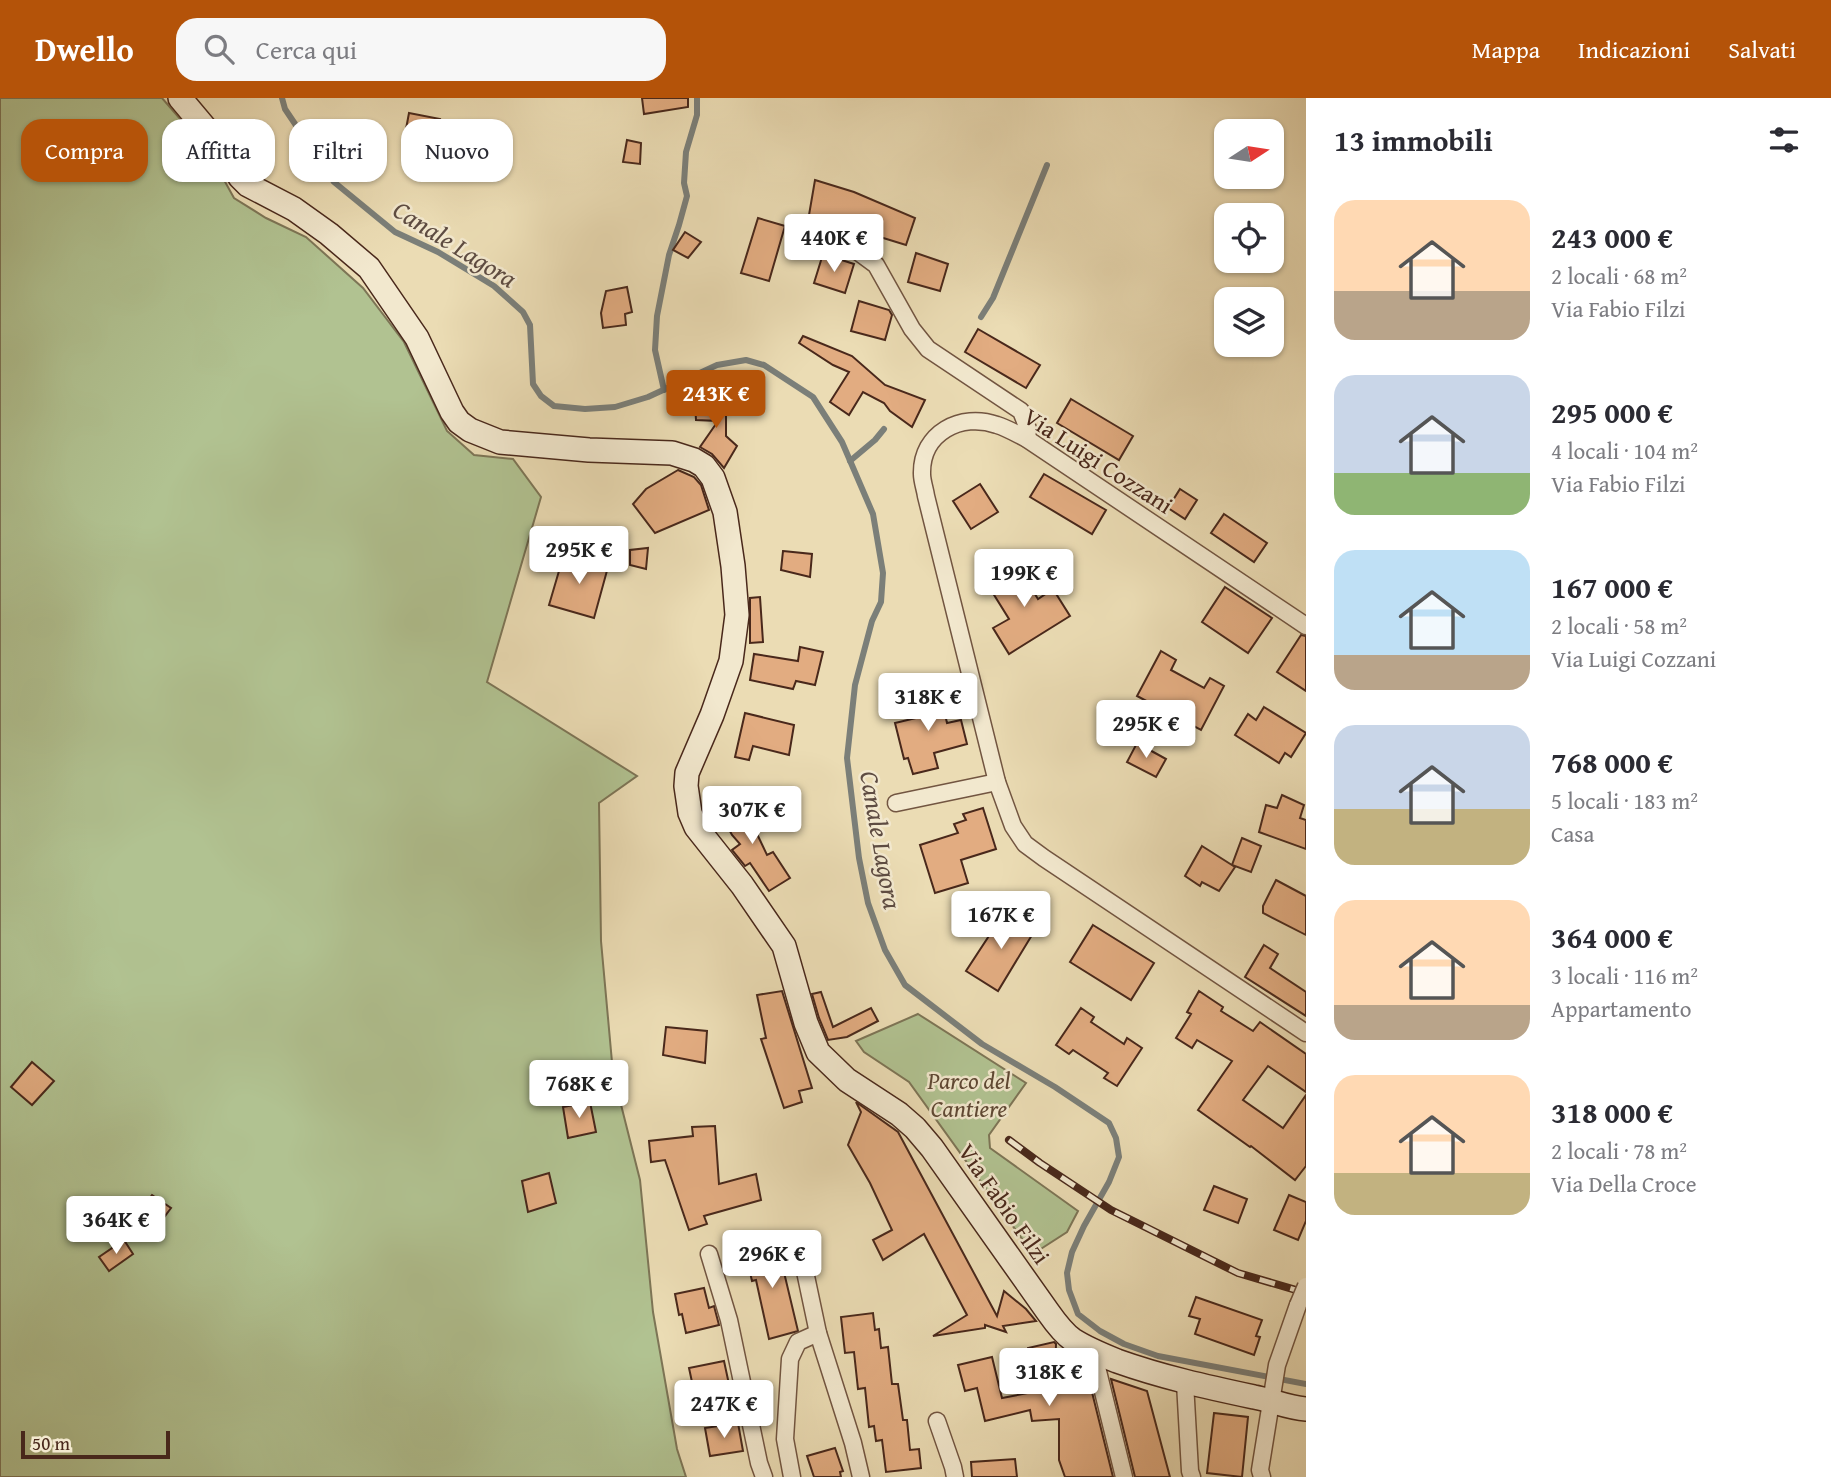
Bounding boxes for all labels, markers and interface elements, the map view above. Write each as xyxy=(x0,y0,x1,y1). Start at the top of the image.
search box xyxy=(176,18,666,81)
text: Dwello xyxy=(35,25,134,73)
icon: search xyxy=(200,30,238,68)
text: Cerca qui xyxy=(256,30,357,69)
text: Mappa xyxy=(1472,32,1540,67)
text: Indicazioni xyxy=(1578,32,1690,67)
text: Salvati xyxy=(1728,32,1796,67)
text: 13 immobili xyxy=(1334,118,1493,162)
chip: Compra xyxy=(21,119,148,182)
chip: Affitta xyxy=(162,119,275,182)
chip: Filtri xyxy=(289,119,387,182)
chip: Nuovo xyxy=(401,119,513,182)
north arrow xyxy=(1214,119,1284,189)
map controls xyxy=(1214,119,1284,357)
icon: filters xyxy=(1765,121,1803,159)
water label: Canale Lagora xyxy=(386,190,525,297)
button: locate xyxy=(1214,203,1284,273)
pin: 440K € xyxy=(777,214,891,274)
text: 243 000 € xyxy=(1551,215,1673,259)
text: 440K € xyxy=(800,220,868,253)
icon: home xyxy=(1390,228,1474,312)
text: 2 locali · 68 m² xyxy=(1551,259,1687,292)
button: layers xyxy=(1214,287,1284,357)
text: Via Fabio Filzi xyxy=(1551,292,1685,325)
pin: 243K € xyxy=(659,370,773,430)
text: 243K € xyxy=(682,376,750,409)
text: 295 000 € xyxy=(1551,390,1673,434)
street label: Via Luigi Cozzani xyxy=(1016,399,1180,522)
icon: home xyxy=(1390,403,1474,487)
text: 4 locali · 104 m² xyxy=(1551,434,1698,467)
text: Via Fabio Filzi xyxy=(1551,467,1685,500)
pin: 295K € xyxy=(522,526,636,586)
text: 295K € xyxy=(545,532,613,565)
pin: 199K € xyxy=(967,550,1081,609)
text: 199K € xyxy=(990,555,1058,588)
text: 167 000 € xyxy=(1551,565,1673,609)
icon: home xyxy=(1390,578,1474,662)
text: 2 locali · 58 m² xyxy=(1551,609,1687,642)
text: Via Luigi Cozzani xyxy=(1551,642,1716,675)
pin: 318K € xyxy=(871,674,985,733)
text: 318K € xyxy=(894,679,962,712)
pin: 295K € xyxy=(1089,700,1203,760)
text: 295K € xyxy=(1112,706,1180,739)
text: 768 000 € xyxy=(1551,740,1673,784)
icon: home xyxy=(1390,753,1474,837)
water label: Canale Lagora xyxy=(850,768,913,912)
text: 5 locali · 183 m² xyxy=(1551,784,1698,817)
pin: 307K € xyxy=(695,786,809,846)
text: 307K € xyxy=(718,792,786,825)
text: Casa xyxy=(1551,817,1594,850)
pin: 167K € xyxy=(944,892,1058,951)
text: 167K € xyxy=(967,897,1035,930)
text: 364 000 € xyxy=(1551,915,1673,959)
icon: home xyxy=(1390,928,1474,1012)
text: 3 locali · 116 m² xyxy=(1551,959,1698,992)
text: Appartamento xyxy=(1551,992,1691,1025)
pin: 768K € xyxy=(522,1060,636,1120)
park label: Parco del Cantiere xyxy=(926,1063,1011,1126)
text: 768K € xyxy=(545,1066,613,1099)
text: 318 000 € xyxy=(1551,1090,1673,1134)
icon: home xyxy=(1390,1103,1474,1187)
text: 2 locali · 78 m² xyxy=(1551,1134,1687,1167)
street label: Via Fabio Filzi xyxy=(950,1136,1059,1271)
text: Via Della Croce xyxy=(1551,1167,1696,1200)
pin: 364K € xyxy=(59,1196,173,1256)
text: 364K € xyxy=(82,1202,150,1235)
pin: 296K € xyxy=(715,1230,829,1290)
text: 296K € xyxy=(738,1236,806,1269)
pin: 318K € xyxy=(992,1348,1106,1408)
text: 318K € xyxy=(1015,1354,1083,1387)
pin: 247K € xyxy=(667,1380,781,1440)
text: 247K € xyxy=(690,1386,758,1419)
scale bar xyxy=(21,1428,170,1460)
text: 50 m xyxy=(32,1429,70,1457)

